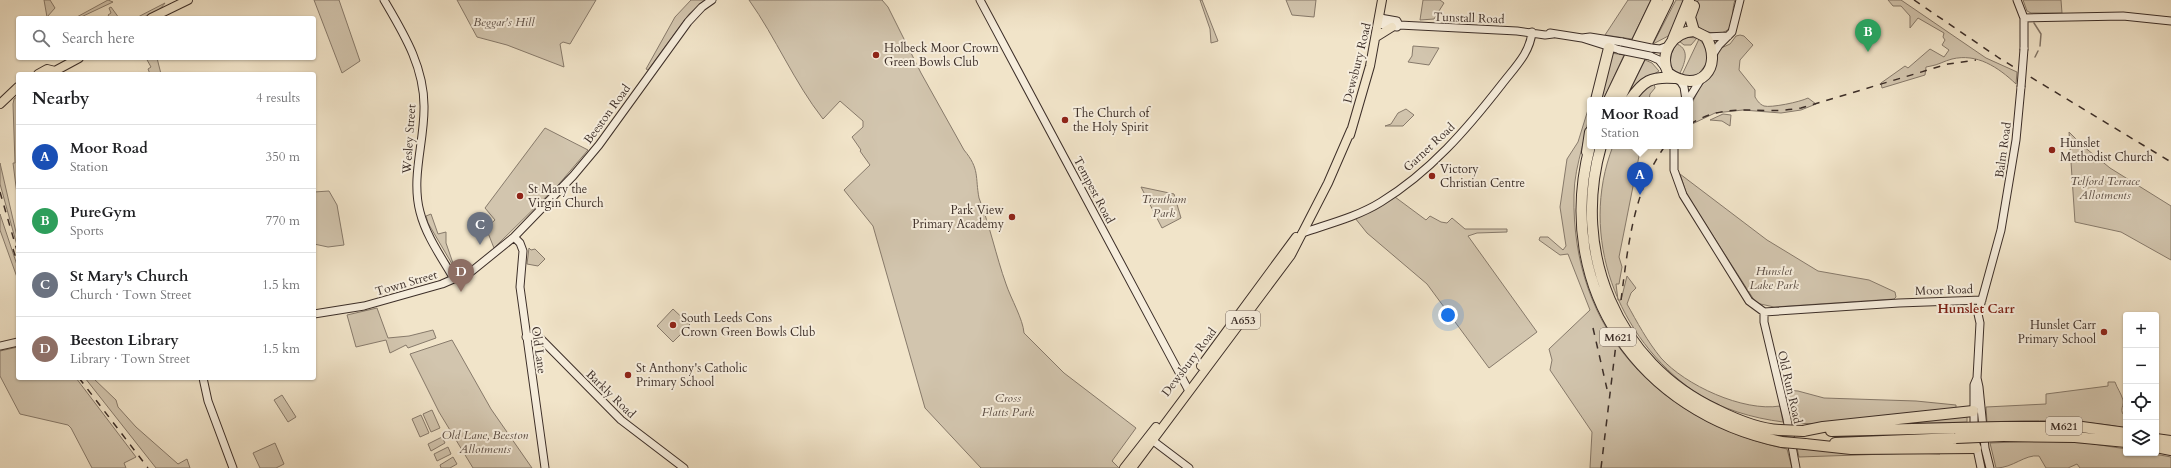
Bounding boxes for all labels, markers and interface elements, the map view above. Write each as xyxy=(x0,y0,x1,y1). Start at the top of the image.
street label: Tunstall Road xyxy=(1433,9,1505,27)
park label: Beggar's Hill xyxy=(473,14,535,30)
search box xyxy=(16,16,316,60)
pin: B xyxy=(1855,19,1881,52)
street label: Dewsbury Road xyxy=(1339,21,1375,105)
icon: search xyxy=(30,27,52,49)
text: Search here xyxy=(62,28,135,48)
place label: Holbeck Moor Crown Green Bowls Club xyxy=(884,40,999,70)
marker: Holbeck Moor Crown Green Bowls Club xyxy=(871,50,881,60)
street label: Beeston Road xyxy=(580,81,634,147)
text: Nearby xyxy=(32,87,89,110)
text: 4 results xyxy=(256,89,300,107)
popup xyxy=(1587,97,1693,149)
street label: Wesley Street xyxy=(399,103,419,175)
text: Moor Road xyxy=(1601,104,1679,124)
place label: The Church of the Holy Spirit xyxy=(1073,105,1152,135)
marker: The Church of the Holy Spirit xyxy=(1060,115,1070,125)
street label: Garnet Road xyxy=(1400,119,1459,175)
street label: Balm Road xyxy=(1991,120,2015,179)
text: Station xyxy=(1601,124,1640,142)
place label: Hunslet Methodist Church xyxy=(2060,135,2154,165)
text: Moor Road xyxy=(70,138,148,158)
marker: Hunslet Methodist Church xyxy=(2047,145,2057,155)
text: A xyxy=(40,148,50,166)
text: 350 m xyxy=(266,148,300,166)
street label: Tempest Road xyxy=(1070,154,1119,227)
text: Station xyxy=(70,158,108,176)
place label: Victory Christian Centre xyxy=(1440,161,1525,191)
pin: A xyxy=(1627,162,1653,195)
marker: Victory Christian Centre xyxy=(1427,171,1437,181)
park label: Telford Terrace Allotments xyxy=(2070,173,2140,203)
place label: St Mary the Virgin Church xyxy=(528,181,604,211)
marker: St Mary the Virgin Church xyxy=(515,191,525,201)
park label: Trentham Park xyxy=(1142,191,1186,221)
text: PureGym xyxy=(70,202,136,222)
place label: Park View Primary Academy xyxy=(912,202,1005,232)
text: B xyxy=(40,212,50,230)
text: 770 m xyxy=(266,212,300,230)
pin: C xyxy=(467,212,493,245)
marker: Park View Primary Academy xyxy=(1007,212,1017,222)
text: Sports xyxy=(70,222,104,240)
pin: D xyxy=(448,259,474,292)
park label: Hunslet Lake Park xyxy=(1749,263,1799,293)
text: St Mary's Church xyxy=(70,266,188,286)
street label: Town Street xyxy=(373,266,439,299)
text: C xyxy=(40,276,50,294)
text: 1.5 km xyxy=(262,276,300,294)
street label: Moor Road xyxy=(1915,281,1974,299)
text: Church · Town Street xyxy=(70,286,191,304)
district label: Hunslet Carr xyxy=(1937,300,2015,318)
your location xyxy=(1438,305,1458,325)
place label: South Leeds Cons Crown Green Bowls Club xyxy=(681,310,815,340)
road number: A653 xyxy=(1226,311,1260,329)
map controls xyxy=(2123,312,2159,456)
button: + xyxy=(2123,312,2159,348)
place label: Hunslet Carr Primary School xyxy=(2018,317,2097,347)
marker: South Leeds Cons Crown Green Bowls Club xyxy=(668,320,678,330)
street label: Dewsbury Road xyxy=(1158,324,1220,400)
street label: Old Lane xyxy=(528,325,550,375)
marker: Hunslet Carr Primary School xyxy=(2099,327,2109,337)
road number: M621 xyxy=(1600,328,1636,346)
text: Beeston Library xyxy=(70,330,179,350)
text: D xyxy=(39,340,51,358)
text: 1.5 km xyxy=(262,340,300,358)
button: − xyxy=(2123,348,2159,384)
street label: Old Run Road xyxy=(1774,349,1806,426)
text: Library · Town Street xyxy=(70,350,190,368)
place label: St Anthony's Catholic Primary School xyxy=(636,360,748,390)
street label: Barkly Road xyxy=(583,366,640,422)
marker: St Anthony's Catholic Primary School xyxy=(623,370,633,380)
button: locate xyxy=(2123,384,2159,420)
park label: Cross Flatts Park xyxy=(982,390,1034,420)
road number: M621 xyxy=(2046,417,2082,435)
button: layers xyxy=(2123,420,2159,456)
park label: Old Lane, Beeston Allotments xyxy=(442,427,529,457)

